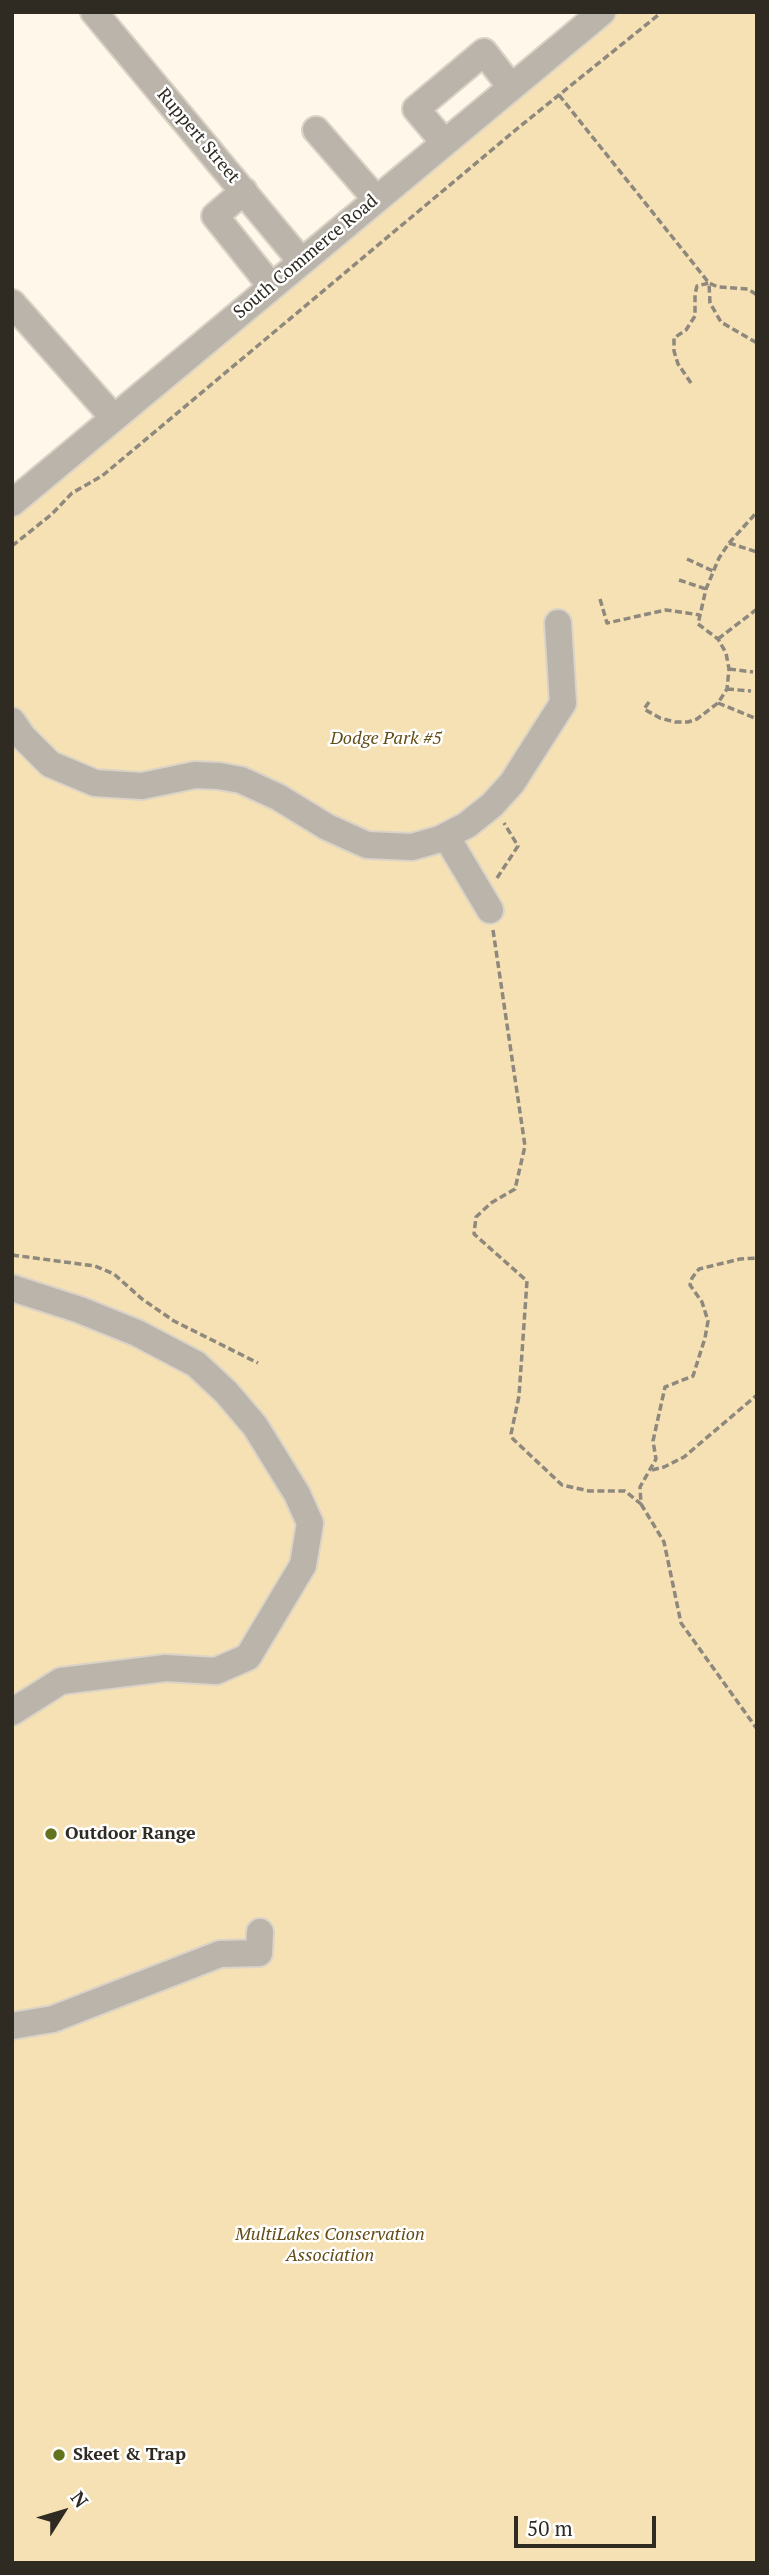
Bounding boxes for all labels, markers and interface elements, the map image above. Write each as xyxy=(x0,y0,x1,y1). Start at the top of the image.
street label: Ruppert Street xyxy=(152,84,244,188)
street label: South Commerce Road xyxy=(230,190,382,324)
park label: Dodge Park #5 xyxy=(330,728,442,750)
place label: Outdoor Range xyxy=(65,1823,196,1845)
marker: Outdoor Range xyxy=(43,1826,59,1842)
park label: MultiLakes Conservation Association xyxy=(235,2224,425,2266)
place label: Skeet & Trap xyxy=(73,2444,186,2466)
marker: Skeet & Trap xyxy=(51,2447,67,2463)
north arrow xyxy=(28,2477,98,2547)
text: N xyxy=(66,2486,94,2512)
scale bar xyxy=(517,2502,659,2546)
text: 50 m xyxy=(527,2514,573,2542)

